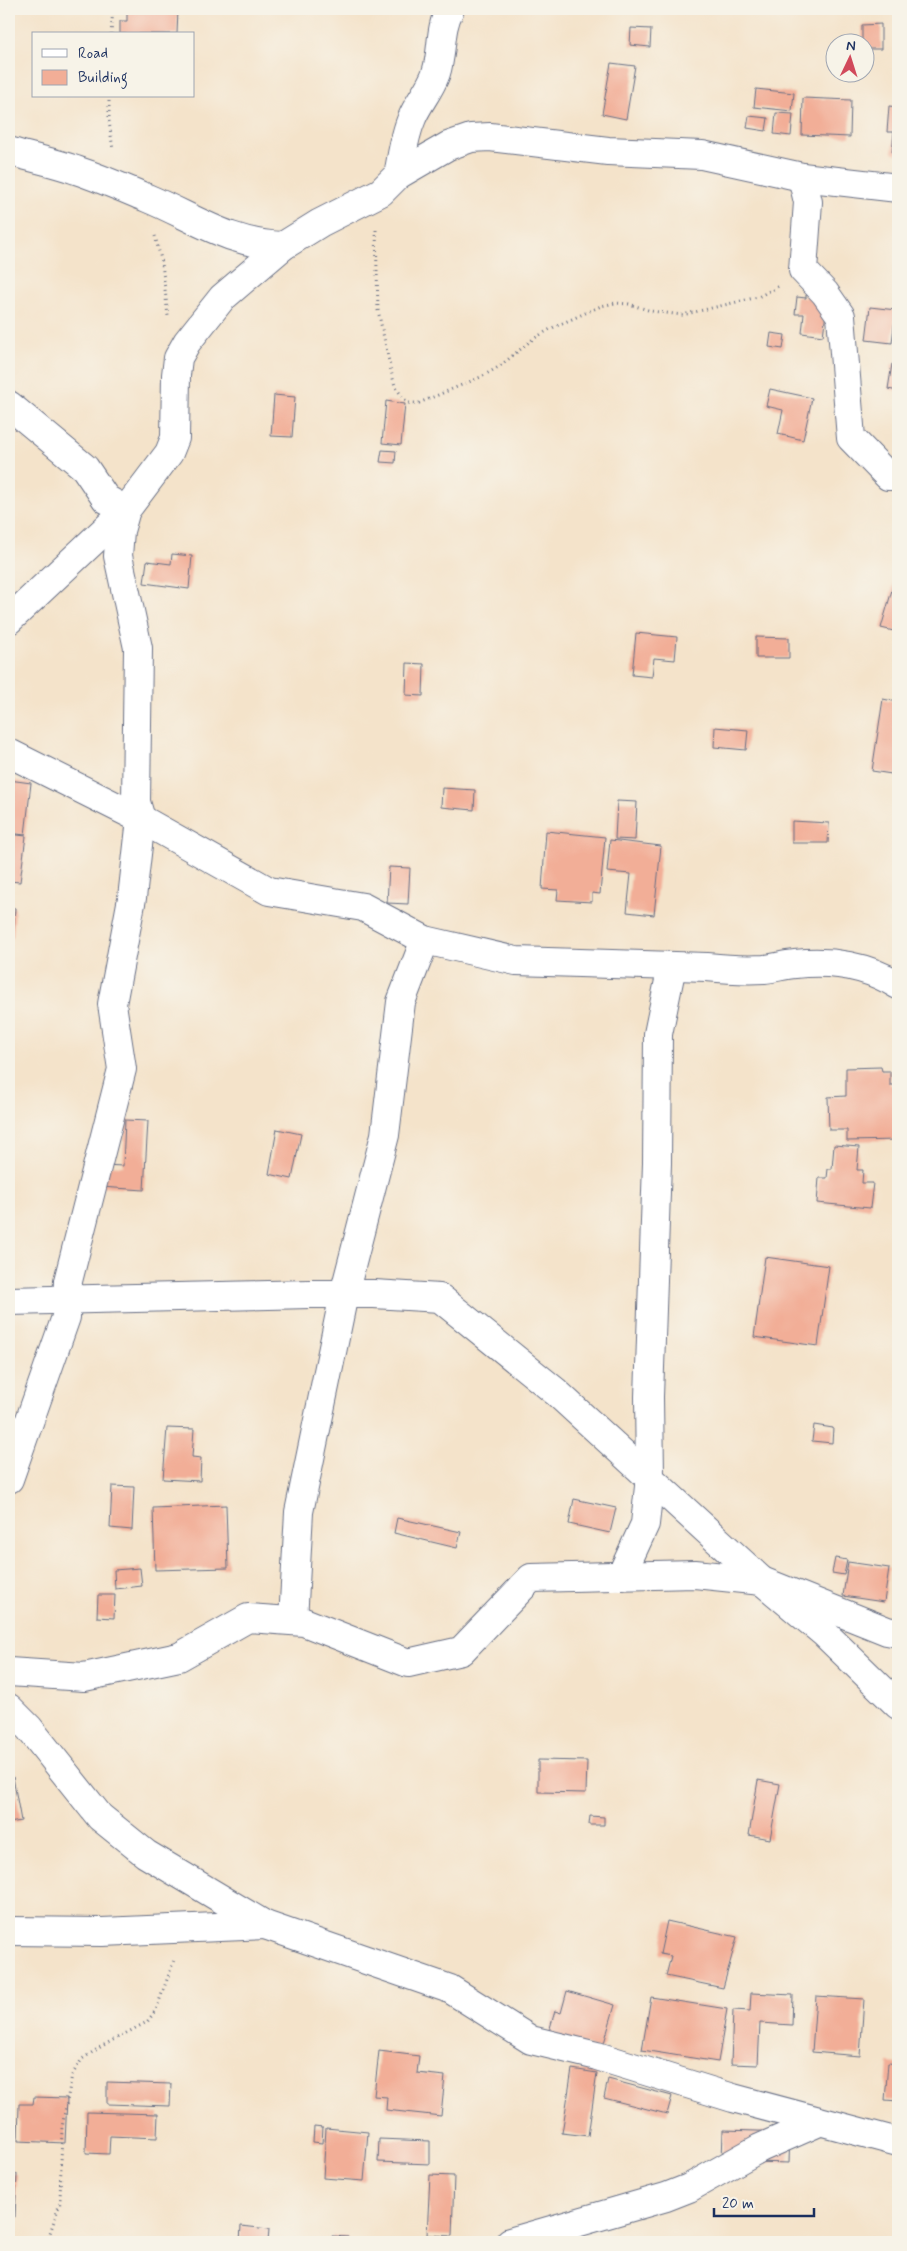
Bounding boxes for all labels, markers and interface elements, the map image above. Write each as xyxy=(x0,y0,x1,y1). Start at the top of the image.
legend xyxy=(32,32,195,98)
north arrow xyxy=(824,32,874,82)
text: N xyxy=(846,37,856,55)
text: Road xyxy=(78,44,108,64)
text: Building xyxy=(78,68,128,89)
scale bar xyxy=(714,2186,814,2218)
text: 20 m xyxy=(722,2194,754,2214)

